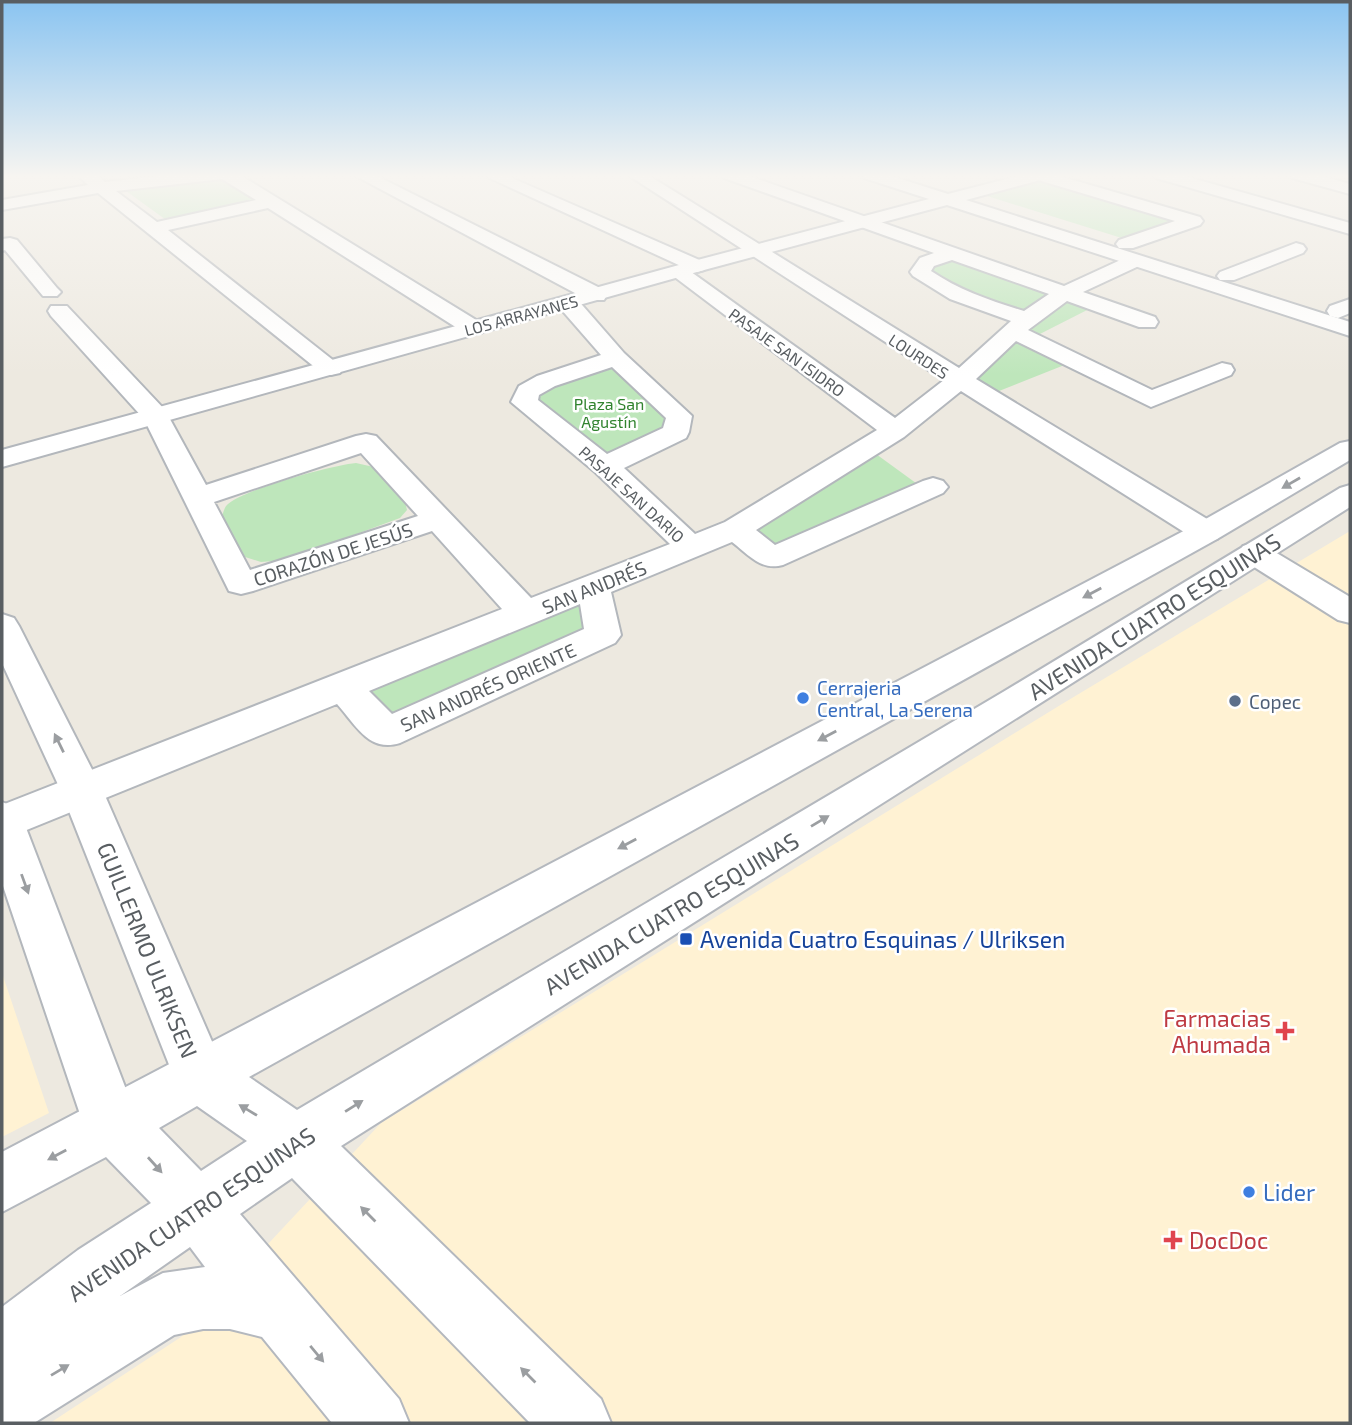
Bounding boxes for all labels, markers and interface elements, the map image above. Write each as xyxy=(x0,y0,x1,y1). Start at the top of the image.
street label: LOS ARRAYANES xyxy=(462,291,580,339)
street label: PASAJE SAN ISIDRO xyxy=(726,304,848,400)
street label: LOURDES xyxy=(885,330,953,382)
park label: Plaza San Agustín xyxy=(574,394,644,431)
street label: PASAJE SAN DARIO xyxy=(576,442,688,546)
one-way arrow xyxy=(1281,477,1301,489)
street label: CORAZÓN DE JESÚS xyxy=(250,517,416,591)
street label: AVENIDA CUATRO ESQUINAS xyxy=(1023,527,1285,705)
street label: SAN ANDRÉS xyxy=(538,556,650,618)
one-way arrow xyxy=(1082,587,1102,599)
street label: SAN ANDRÉS ORIENTE xyxy=(397,638,579,736)
place label: Cerrajeria Central, La Serena xyxy=(817,676,973,721)
marker: Cerrajeria Central, La Serena xyxy=(795,690,811,706)
place label: Copec xyxy=(1249,690,1301,713)
marker: Copec xyxy=(1227,693,1243,709)
one-way arrow xyxy=(817,730,837,742)
one-way arrow xyxy=(53,733,64,753)
one-way arrow xyxy=(811,815,830,828)
street label: AVENIDA CUATRO ESQUINAS xyxy=(539,826,803,1000)
street label: GUILLERMO ULRIKSEN xyxy=(92,838,204,1062)
one-way arrow xyxy=(617,838,637,850)
one-way arrow xyxy=(20,874,31,895)
place label: Avenida Cuatro Esquinas / Ulriksen xyxy=(700,925,1065,953)
marker: Avenida Cuatro Esquinas / Ulriksen xyxy=(678,931,694,947)
place label: Farmacias Ahumada xyxy=(1163,1004,1271,1058)
marker: Farmacias Ahumada xyxy=(1277,1023,1293,1039)
one-way arrow xyxy=(345,1099,364,1112)
one-way arrow xyxy=(238,1104,257,1116)
street label: AVENIDA CUATRO ESQUINAS xyxy=(62,1121,320,1307)
one-way arrow xyxy=(47,1149,67,1160)
one-way arrow xyxy=(146,1156,162,1173)
place label: Lider xyxy=(1263,1178,1315,1206)
marker: Lider xyxy=(1241,1184,1257,1200)
one-way arrow xyxy=(360,1206,376,1223)
place label: DocDoc xyxy=(1189,1226,1268,1254)
marker: DocDoc xyxy=(1163,1230,1183,1250)
one-way arrow xyxy=(309,1345,325,1363)
one-way arrow xyxy=(51,1364,70,1376)
one-way arrow xyxy=(521,1367,537,1384)

